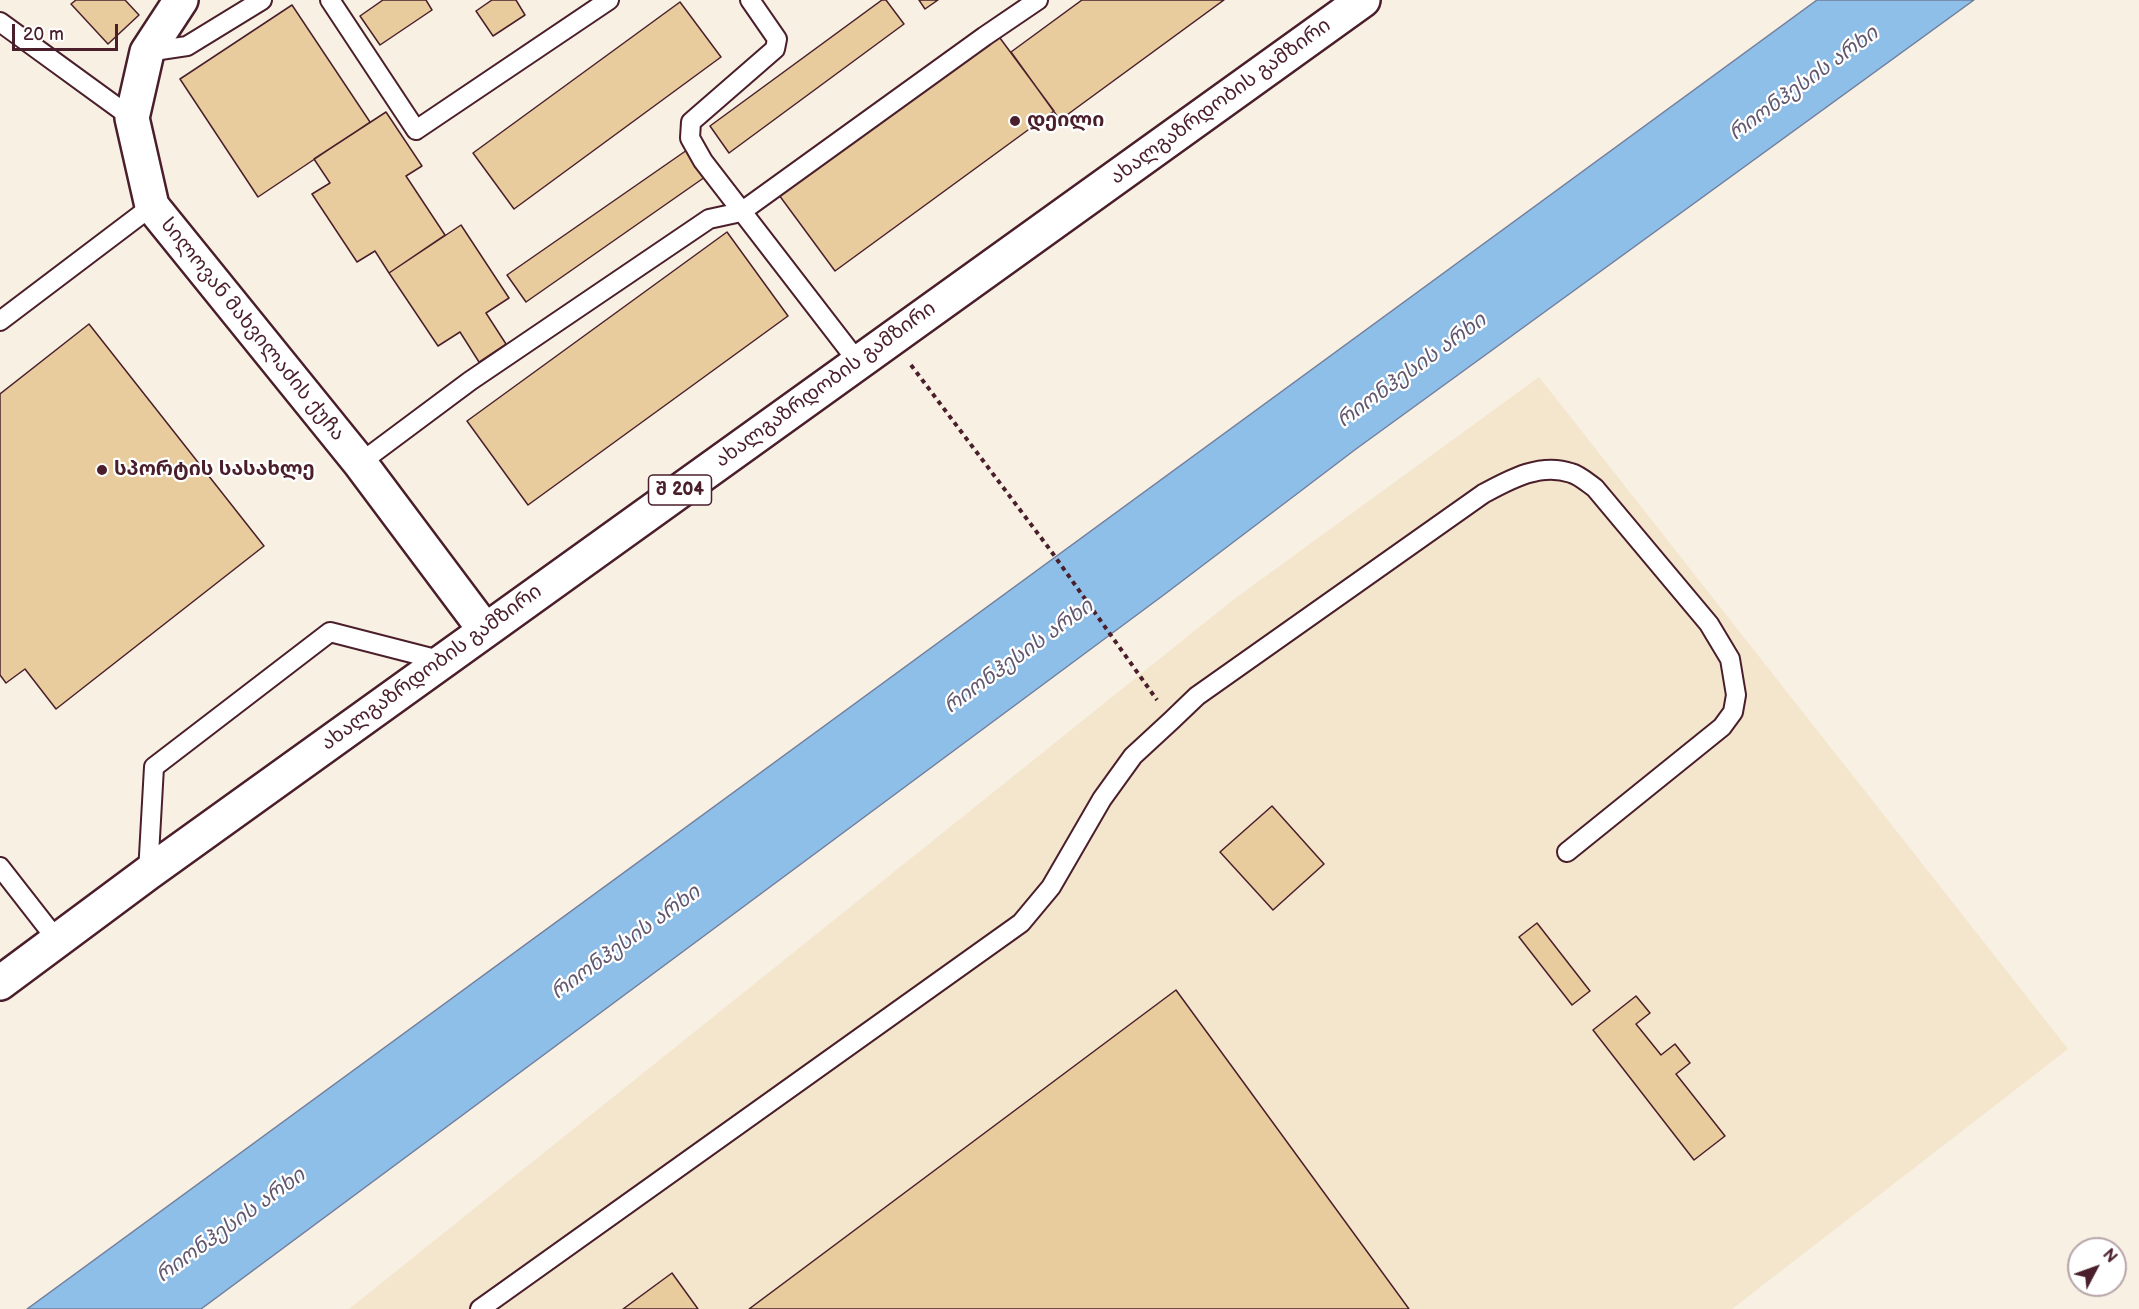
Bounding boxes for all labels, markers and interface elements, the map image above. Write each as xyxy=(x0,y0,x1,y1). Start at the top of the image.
scale bar xyxy=(15,12,122,50)
street label: ახალგაზრდობის გამზირი xyxy=(1106,14,1336,190)
water label: რიონჰესის არხი xyxy=(1724,21,1884,147)
text: 20 m xyxy=(23,24,64,45)
place label: დეილი xyxy=(1027,109,1104,133)
marker: დეილი xyxy=(1008,114,1022,128)
street label: სილოვან მახვილაძის ქუჩა xyxy=(155,214,349,446)
street label: ახალგაზრდობის გამზირი xyxy=(711,297,941,473)
water label: რიონჰესის არხი xyxy=(1332,308,1492,434)
place label: სპორტის სასახლე xyxy=(114,458,315,482)
marker: სპორტის სასახლე xyxy=(95,463,109,477)
road number: შ 204 xyxy=(648,475,712,505)
street label: ახალგაზრდობის გამზირი xyxy=(317,580,547,756)
water label: რიონჰესის არხი xyxy=(939,594,1099,720)
water label: რიონჰესის არხი xyxy=(546,880,706,1006)
water label: რიონჰესის არხი xyxy=(151,1163,311,1289)
north arrow xyxy=(2067,1237,2127,1297)
text: N xyxy=(2098,1245,2121,1267)

